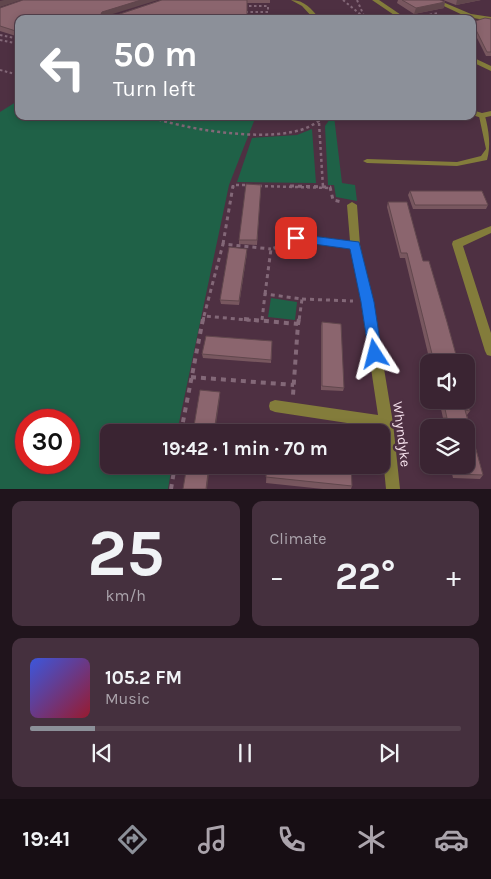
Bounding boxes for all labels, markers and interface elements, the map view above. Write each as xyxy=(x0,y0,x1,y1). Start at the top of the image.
text: 50 m xyxy=(113,34,198,75)
icon: left xyxy=(30,35,95,100)
text: Turn left xyxy=(113,76,196,102)
pin xyxy=(275,217,317,259)
icon: arrive xyxy=(282,224,310,252)
position arrow xyxy=(348,327,400,379)
map controls xyxy=(420,354,475,474)
button: sound xyxy=(420,354,475,409)
street label: Whyndyke xyxy=(389,400,414,468)
speed limit sign: 30 xyxy=(15,409,80,474)
button: layers xyxy=(420,419,475,474)
text: 19:42 · 1 min · 70 m xyxy=(162,438,328,460)
text: 25 xyxy=(87,515,164,591)
text: Climate xyxy=(270,529,327,548)
text: 22° xyxy=(335,554,396,599)
text: − xyxy=(270,560,284,593)
text: + xyxy=(446,560,461,593)
text: km/h xyxy=(105,586,146,605)
text: 105.2 FM xyxy=(105,667,182,689)
text: Music xyxy=(105,689,150,708)
icon: previous xyxy=(88,739,116,767)
icon: pause xyxy=(231,739,259,767)
icon: next xyxy=(375,739,403,767)
icon: directions xyxy=(115,822,150,857)
icon: music xyxy=(195,822,230,857)
icon: phone xyxy=(274,822,309,857)
icon: climate xyxy=(354,822,389,857)
icon: car xyxy=(434,822,469,857)
text: 19:41 xyxy=(22,826,70,852)

